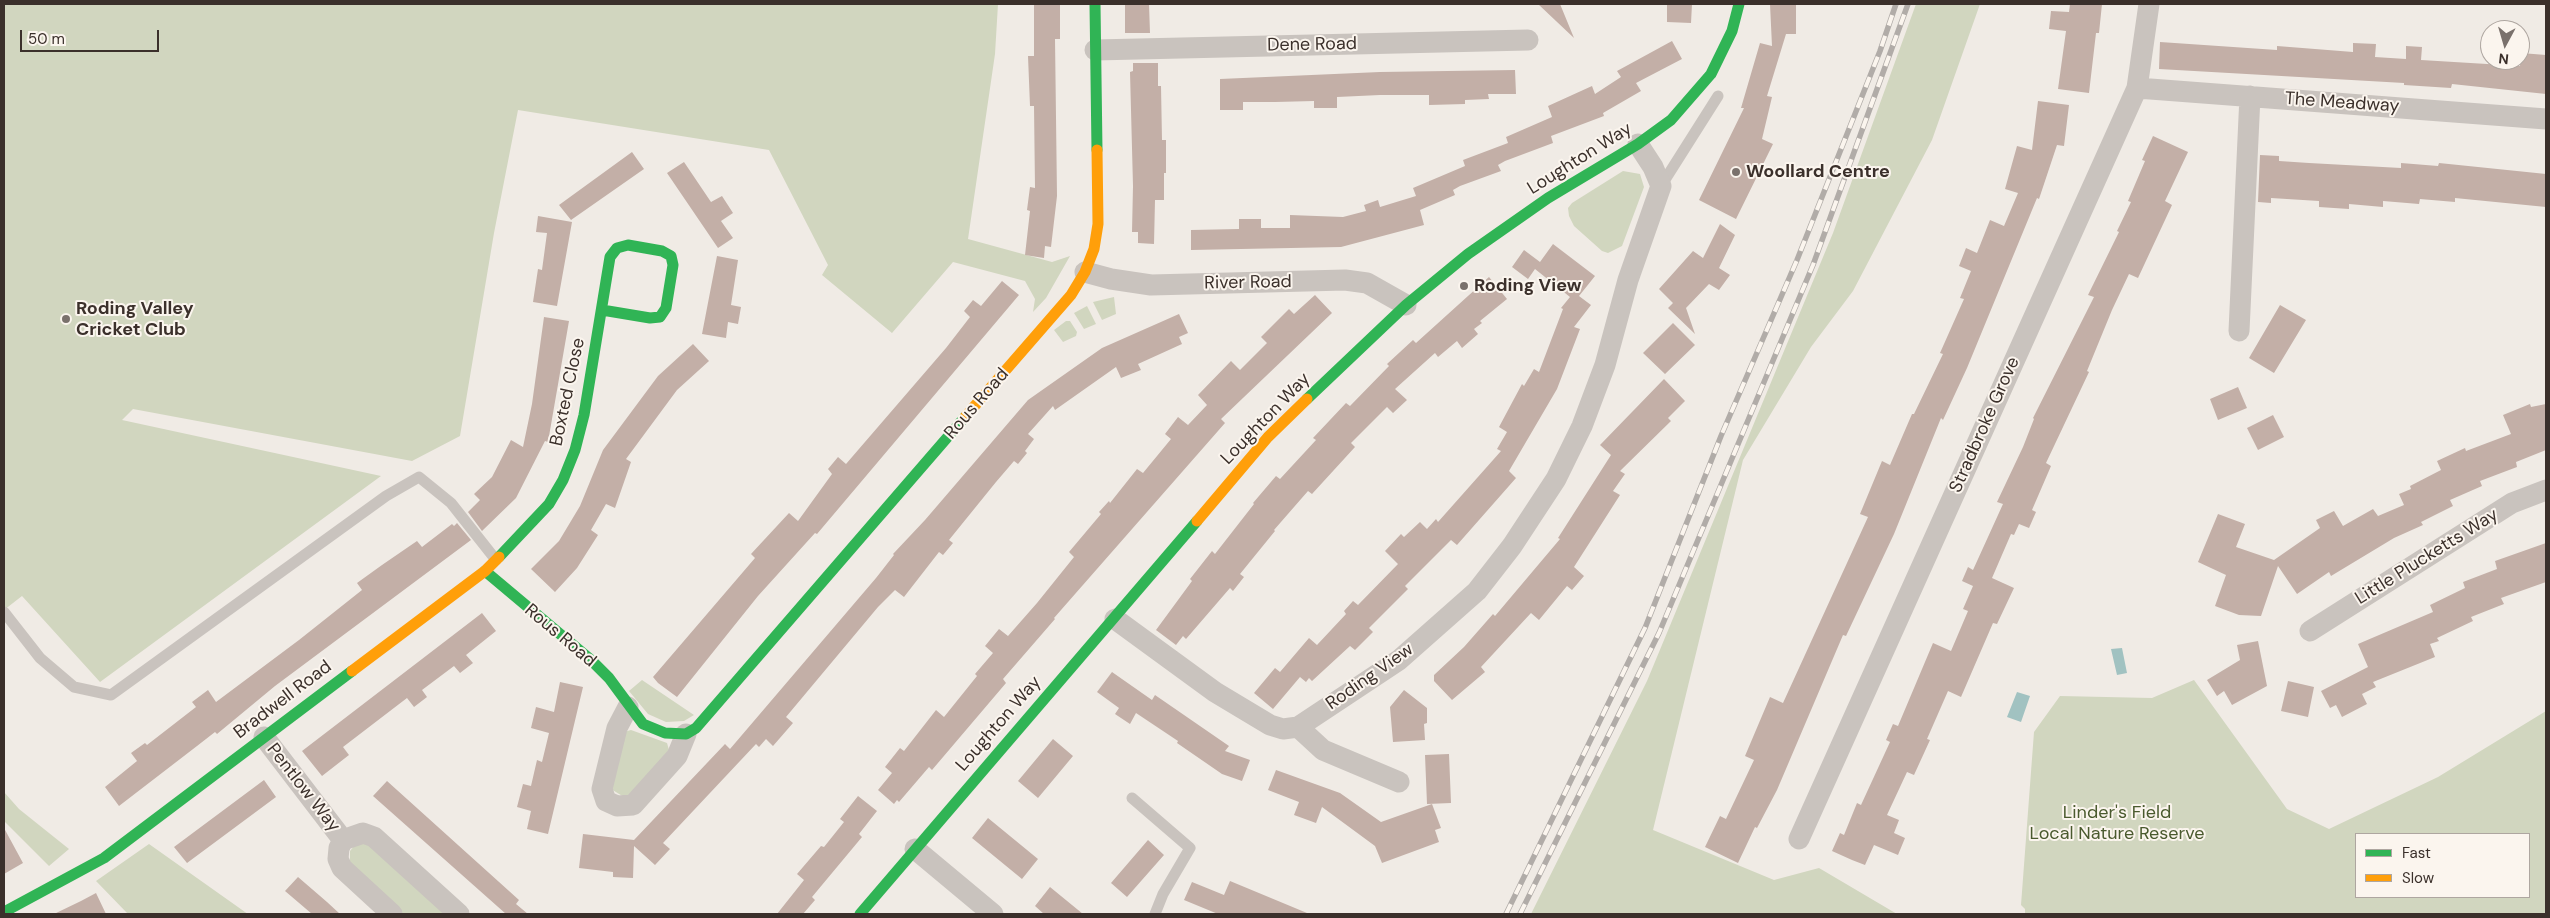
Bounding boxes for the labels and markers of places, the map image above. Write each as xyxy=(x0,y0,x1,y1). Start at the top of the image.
place label: Woollard Centre xyxy=(1746,161,1890,183)
marker: Woollard Centre xyxy=(1730,166,1742,178)
place label: Roding View xyxy=(1474,275,1581,297)
marker: Roding View xyxy=(1458,280,1470,292)
place label: Roding Valley Cricket Club xyxy=(76,298,194,340)
marker: Roding Valley Cricket Club xyxy=(60,313,72,325)

